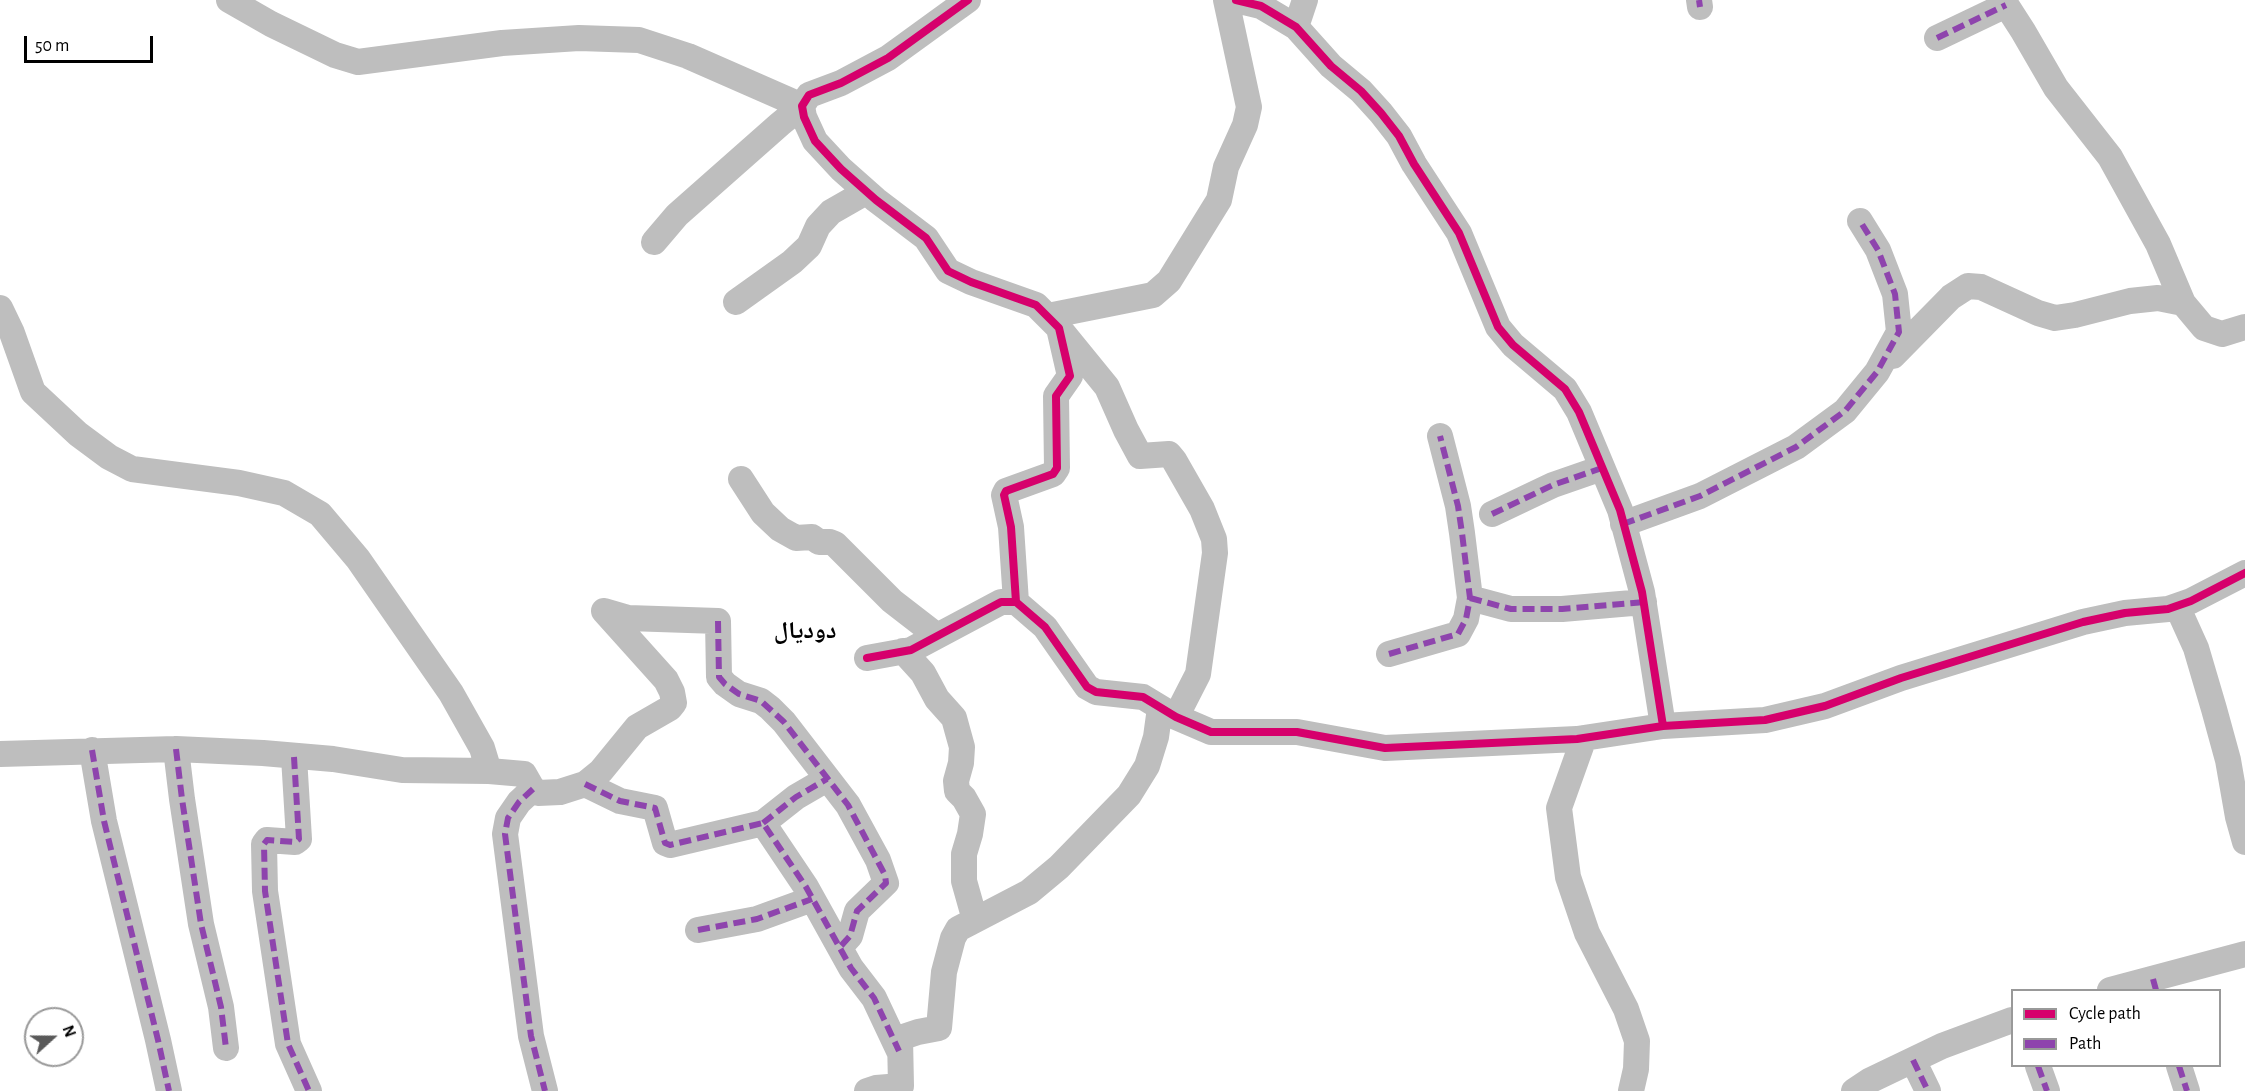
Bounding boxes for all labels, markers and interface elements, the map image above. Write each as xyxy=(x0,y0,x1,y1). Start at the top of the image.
scale bar xyxy=(27,24,156,62)
text: 50 m xyxy=(35,37,69,55)
district label: دودیال xyxy=(774,617,836,645)
legend xyxy=(2011,989,2221,1067)
text: Cycle path xyxy=(2069,1005,2141,1023)
north arrow xyxy=(24,1007,84,1067)
text: N xyxy=(59,1023,78,1039)
text: Path xyxy=(2069,1035,2101,1053)

